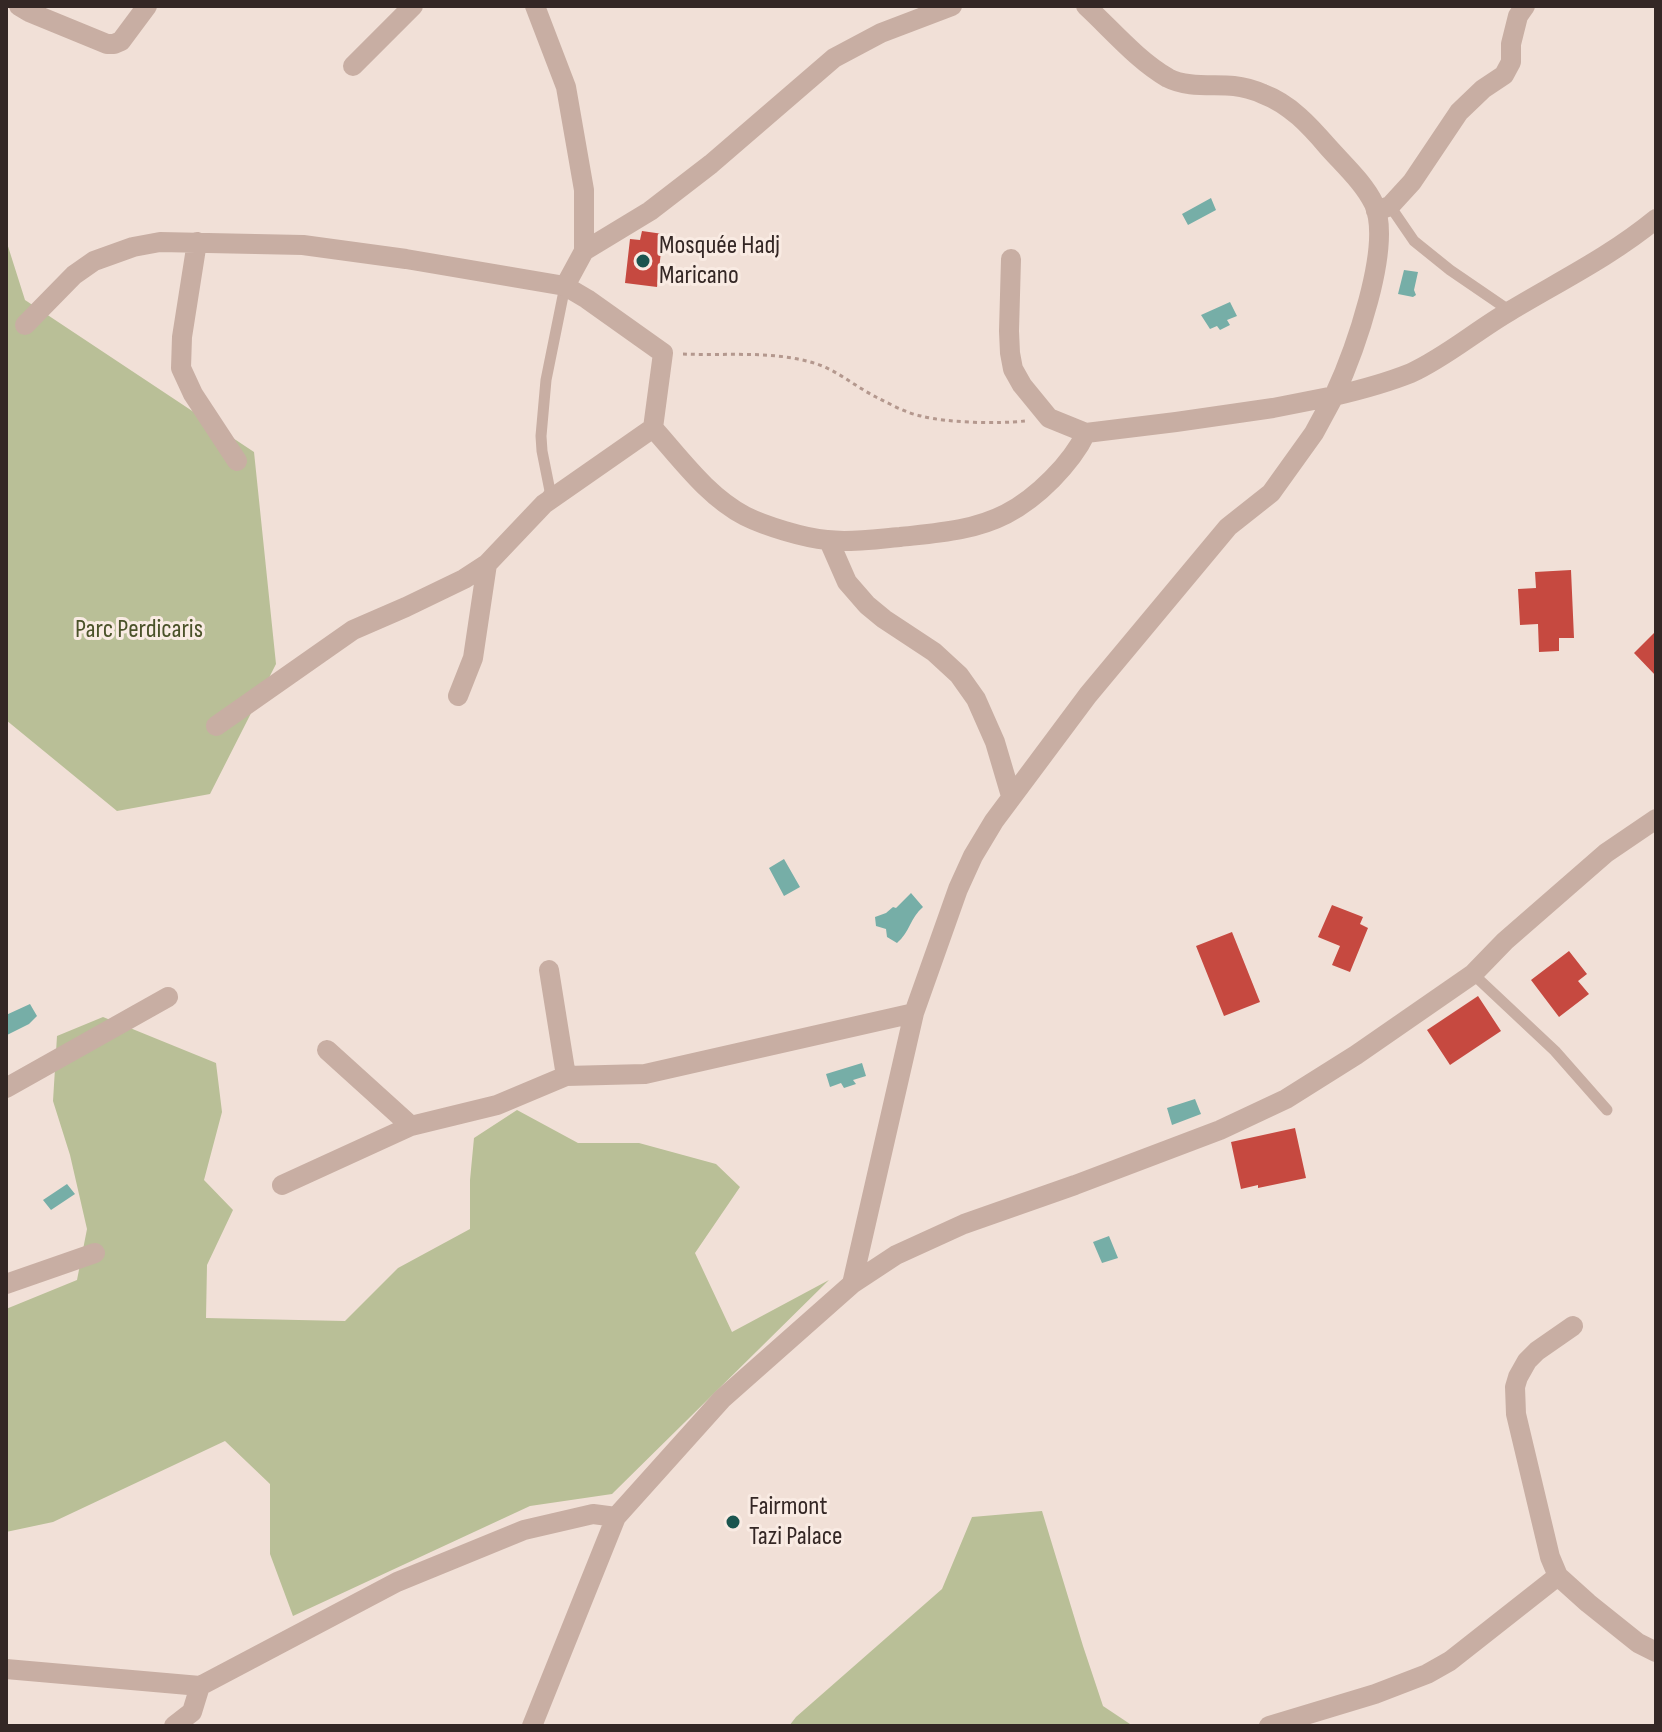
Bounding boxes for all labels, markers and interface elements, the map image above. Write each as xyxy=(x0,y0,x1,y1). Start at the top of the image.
place label: Mosquée Hadj Maricano xyxy=(659,230,780,292)
marker: Mosquée Hadj Maricano xyxy=(634,252,652,270)
park label: Parc Perdicaris xyxy=(75,614,203,646)
place label: Fairmont Tazi Palace xyxy=(749,1491,842,1552)
marker: Fairmont Tazi Palace xyxy=(724,1513,742,1531)

